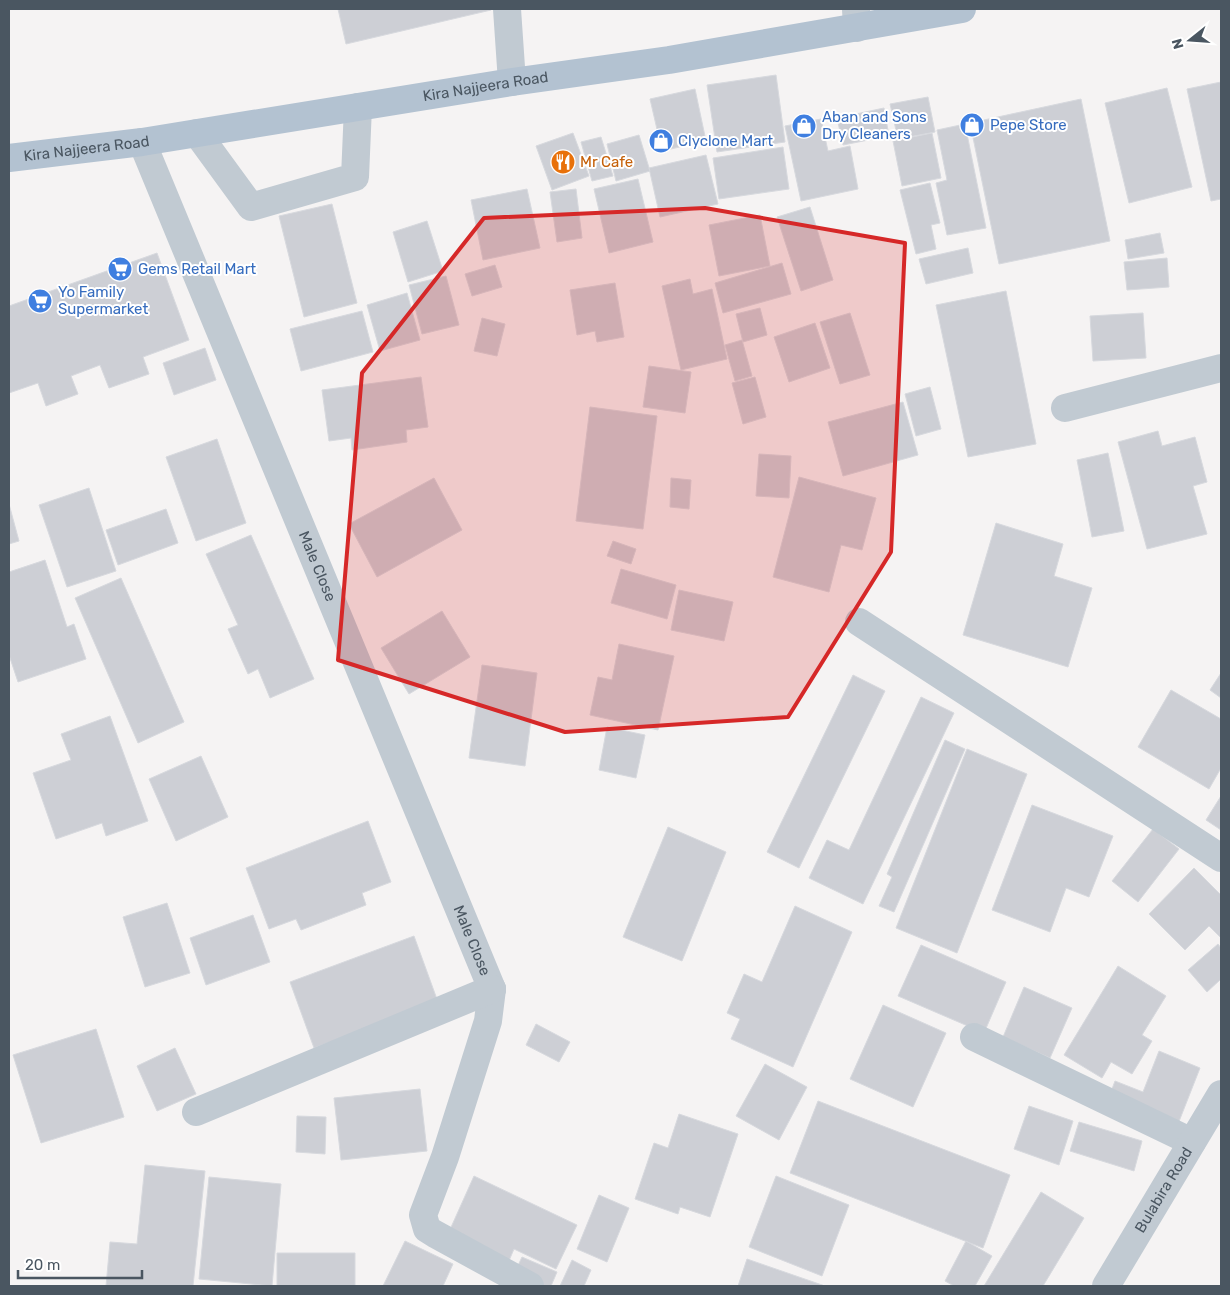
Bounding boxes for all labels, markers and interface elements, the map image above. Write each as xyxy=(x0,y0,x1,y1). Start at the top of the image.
north arrow xyxy=(1165,15,1215,65)
text: N xyxy=(1168,36,1188,51)
street label: Kira Najjeera Road xyxy=(422,68,549,105)
place label: Aban and Sons Dry Cleaners xyxy=(822,108,927,143)
shop icon: Pepe Store xyxy=(959,112,985,138)
shop icon: Aban and Sons Dry Cleaners xyxy=(791,113,817,139)
place label: Pepe Store xyxy=(990,116,1067,134)
shop icon: Clyclone Mart xyxy=(648,128,674,154)
street label: Kira Najjeera Road xyxy=(22,132,151,165)
place label: Clyclone Mart xyxy=(678,132,773,150)
restaurant icon: Mr Cafe xyxy=(550,149,576,175)
place label: Mr Cafe xyxy=(580,153,633,171)
supermarket icon: Gems Retail Mart xyxy=(107,256,133,282)
place label: Gems Retail Mart xyxy=(138,260,256,278)
place label: Yo Family Supermarket xyxy=(58,283,148,318)
supermarket icon: Yo Family Supermarket xyxy=(27,288,53,314)
street label: Male Close xyxy=(295,528,340,604)
street label: Male Close xyxy=(449,903,494,978)
street label: Bulabira Road xyxy=(1131,1144,1196,1236)
scale bar xyxy=(18,1248,141,1280)
text: 20 m xyxy=(25,1256,60,1274)

